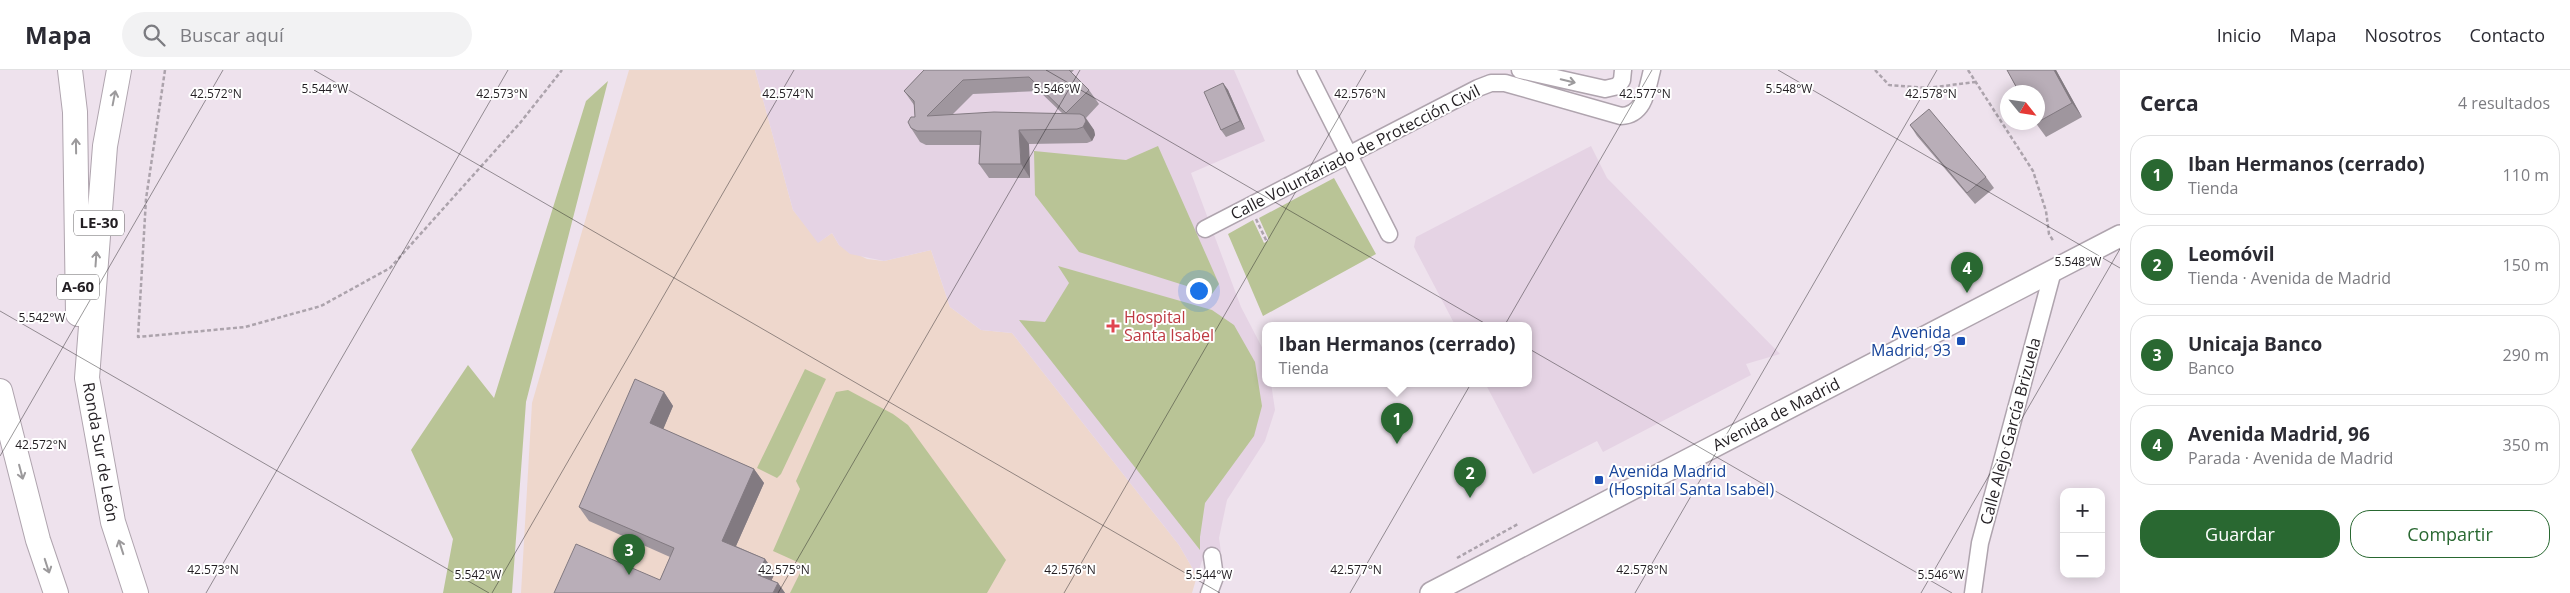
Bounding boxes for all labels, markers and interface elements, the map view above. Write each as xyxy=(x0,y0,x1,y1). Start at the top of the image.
search box xyxy=(122,12,472,57)
text: Mapa xyxy=(25,18,92,51)
icon: search xyxy=(140,21,168,49)
text: Buscar aquí xyxy=(180,22,284,48)
text: Inicio xyxy=(2217,23,2261,47)
text: Mapa xyxy=(2289,23,2337,47)
text: Nosotros xyxy=(2365,23,2442,47)
text: Contacto xyxy=(2470,23,2545,47)
one-way arrow xyxy=(1559,77,1575,86)
street label: Calle Voluntariado de Protección Civil xyxy=(1227,79,1483,225)
text: 5.544°W xyxy=(302,80,348,97)
text: 5.546°W xyxy=(1034,80,1080,97)
text: 5.548°W xyxy=(1766,80,1812,97)
text: 42.572°N xyxy=(190,85,242,102)
text: 42.573°N xyxy=(476,85,528,102)
text: 42.574°N xyxy=(762,85,814,102)
text: 42.576°N xyxy=(1334,85,1386,102)
text: 42.577°N xyxy=(1619,85,1671,102)
text: 42.578°N xyxy=(1905,85,1957,102)
north arrow xyxy=(2000,85,2045,130)
text: Cerca xyxy=(2140,89,2199,117)
one-way arrow xyxy=(109,90,119,106)
text: 4 resultados xyxy=(2458,92,2550,114)
one-way arrow xyxy=(71,138,80,154)
text: Iban Hermanos (cerrado) xyxy=(2188,151,2425,177)
text: 1 xyxy=(2152,164,2162,186)
text: 110 m xyxy=(2503,164,2549,186)
text: Tienda xyxy=(2188,177,2238,199)
road number: LE-30 xyxy=(74,210,124,236)
text: Leomóvil xyxy=(2188,241,2275,267)
one-way arrow xyxy=(91,252,101,268)
pin: 4 xyxy=(1951,252,1983,293)
text: 5.548°W xyxy=(2055,253,2101,270)
text: 2 xyxy=(2152,254,2162,276)
text: 150 m xyxy=(2503,254,2549,276)
text: Tienda · Avenida de Madrid xyxy=(2188,267,2391,289)
road number: A-60 xyxy=(57,274,99,300)
your location xyxy=(1186,278,1212,304)
place label: Hospital Santa Isabel xyxy=(1124,306,1214,346)
text: 5.542°W xyxy=(19,309,65,326)
marker: Hospital Santa Isabel xyxy=(1106,319,1120,333)
place label: Avenida Madrid, 93 xyxy=(1871,321,1951,361)
popup xyxy=(1262,322,1532,387)
text: Iban Hermanos (cerrado) xyxy=(1279,331,1515,357)
text: Unicaja Banco xyxy=(2188,331,2322,357)
marker: Avenida Madrid, 93 xyxy=(1955,335,1967,347)
street label: Calle Alejo García Brizuela xyxy=(1974,335,2046,527)
text: 3 xyxy=(2152,344,2162,366)
text: 290 m xyxy=(2503,344,2549,366)
text: Tienda xyxy=(1279,357,1329,379)
text: Banco xyxy=(2188,357,2234,379)
street label: Avenida de Madrid xyxy=(1709,372,1843,456)
street label: Ronda Sur de León xyxy=(78,381,124,523)
pin: 1 xyxy=(1381,403,1413,444)
text: Avenida Madrid, 96 xyxy=(2188,421,2370,447)
text: 4 xyxy=(2152,434,2162,456)
text: 350 m xyxy=(2503,434,2549,456)
text: 42.572°N xyxy=(15,436,67,453)
text: Parada · Avenida de Madrid xyxy=(2188,447,2393,469)
pin: 2 xyxy=(1454,457,1486,498)
place label: Avenida Madrid (Hospital Santa Isabel) xyxy=(1609,460,1774,500)
one-way arrow xyxy=(17,464,26,480)
marker: Avenida Madrid (Hospital Santa Isabel) xyxy=(1593,474,1605,486)
map controls xyxy=(2060,488,2105,578)
button: + xyxy=(2060,488,2105,533)
button: Guardar xyxy=(2140,510,2340,558)
button: Compartir xyxy=(2350,510,2550,558)
button: − xyxy=(2060,533,2105,578)
pin: 3 xyxy=(613,534,645,575)
one-way arrow xyxy=(116,539,125,555)
one-way arrow xyxy=(43,558,52,574)
text: 42.573°N xyxy=(187,561,239,578)
text: 42.575°N xyxy=(758,561,810,578)
text: 42.576°N xyxy=(1044,561,1096,578)
text: 42.577°N xyxy=(1330,561,1382,578)
text: 42.578°N xyxy=(1616,561,1668,578)
text: 5.542°W xyxy=(455,566,501,583)
text: 5.544°W xyxy=(1186,566,1232,583)
text: 5.546°W xyxy=(1918,566,1964,583)

